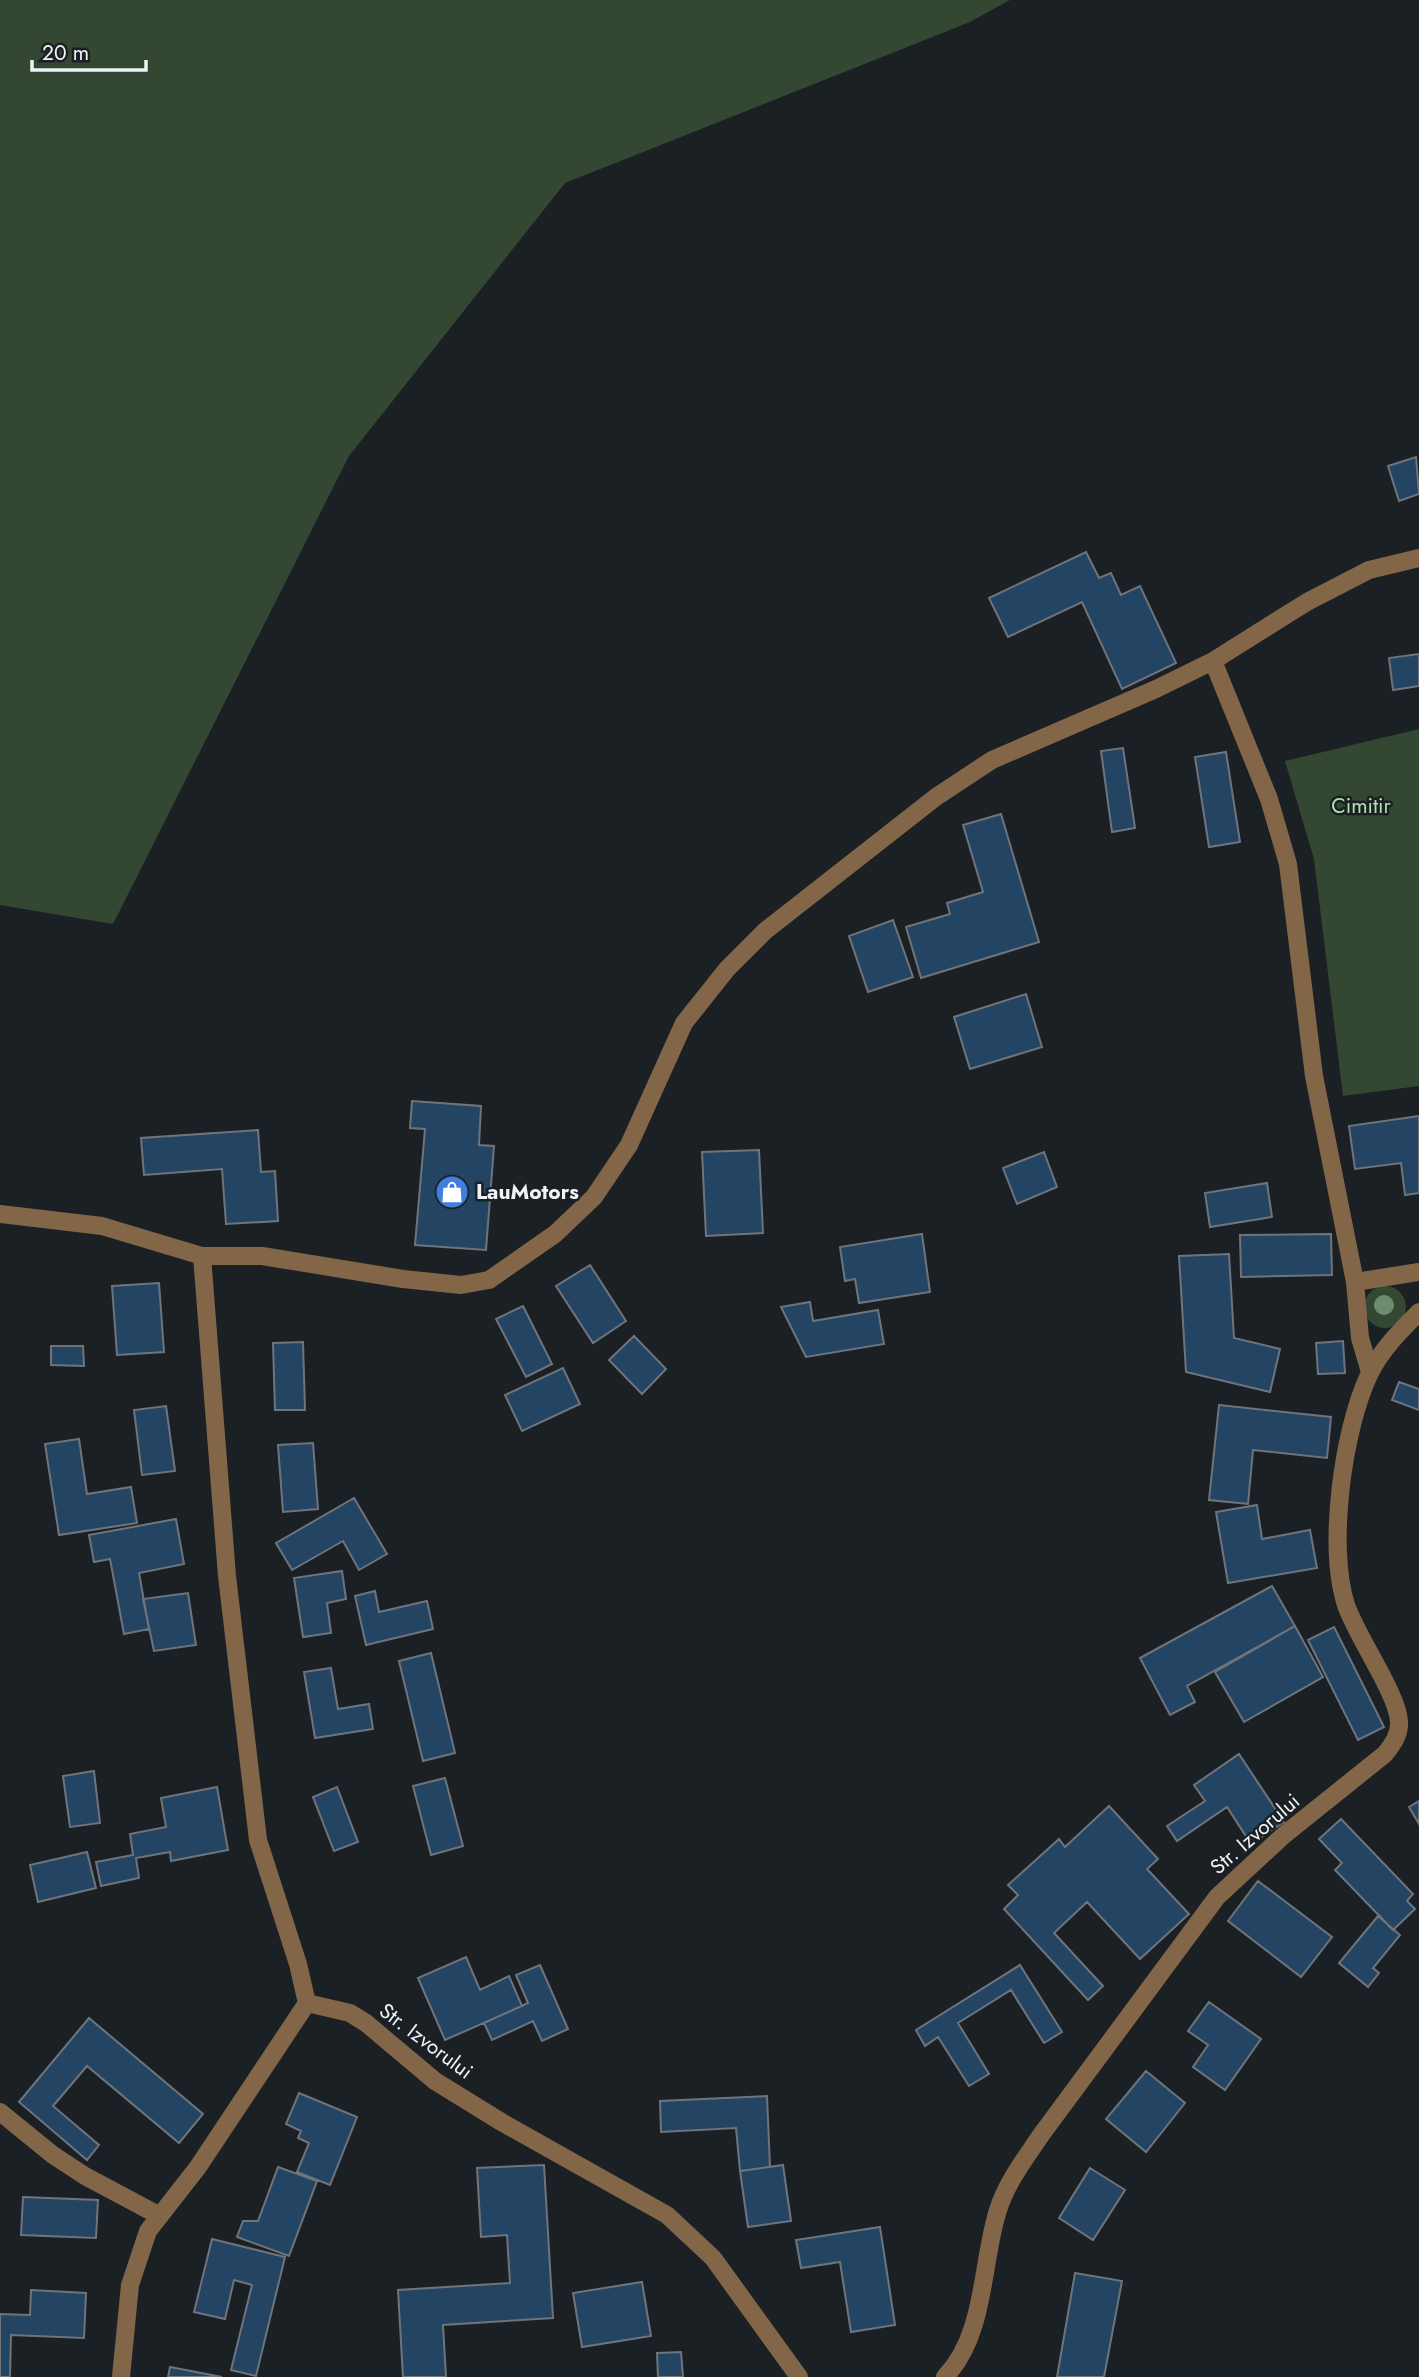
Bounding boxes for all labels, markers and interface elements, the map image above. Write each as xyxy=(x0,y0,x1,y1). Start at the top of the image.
scale bar xyxy=(32,28,145,72)
text: 20 m xyxy=(42,38,89,68)
park label: Cimitir xyxy=(1331,791,1391,821)
shop icon: LauMotors xyxy=(433,1173,471,1211)
place label: LauMotors xyxy=(476,1177,579,1207)
street label: Str. Izvorului xyxy=(1204,1787,1306,1881)
street label: Str. Izvorului xyxy=(373,1996,479,2086)

